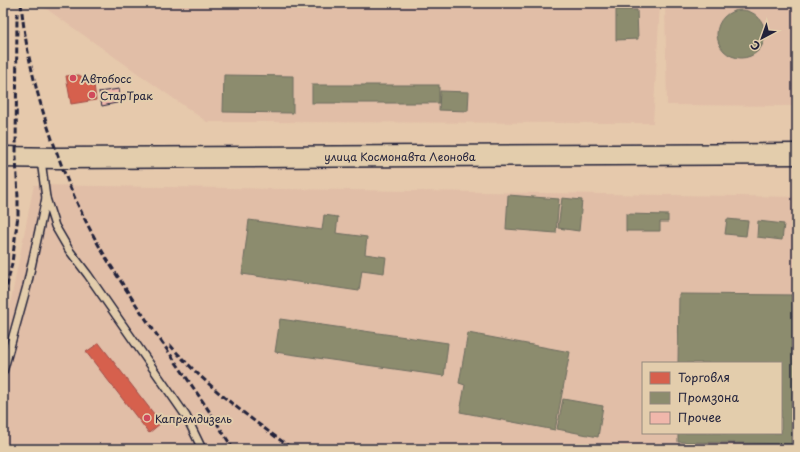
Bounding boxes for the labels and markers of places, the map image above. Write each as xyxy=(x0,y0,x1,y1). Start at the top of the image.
place label: Автобосс xyxy=(81,70,132,87)
marker: Автобосс xyxy=(68,73,78,83)
place label: СтарТрак xyxy=(100,87,153,104)
marker: СтарТрак xyxy=(87,90,97,100)
place label: Капремдизель xyxy=(155,410,232,427)
marker: Капремдизель xyxy=(142,413,152,423)

